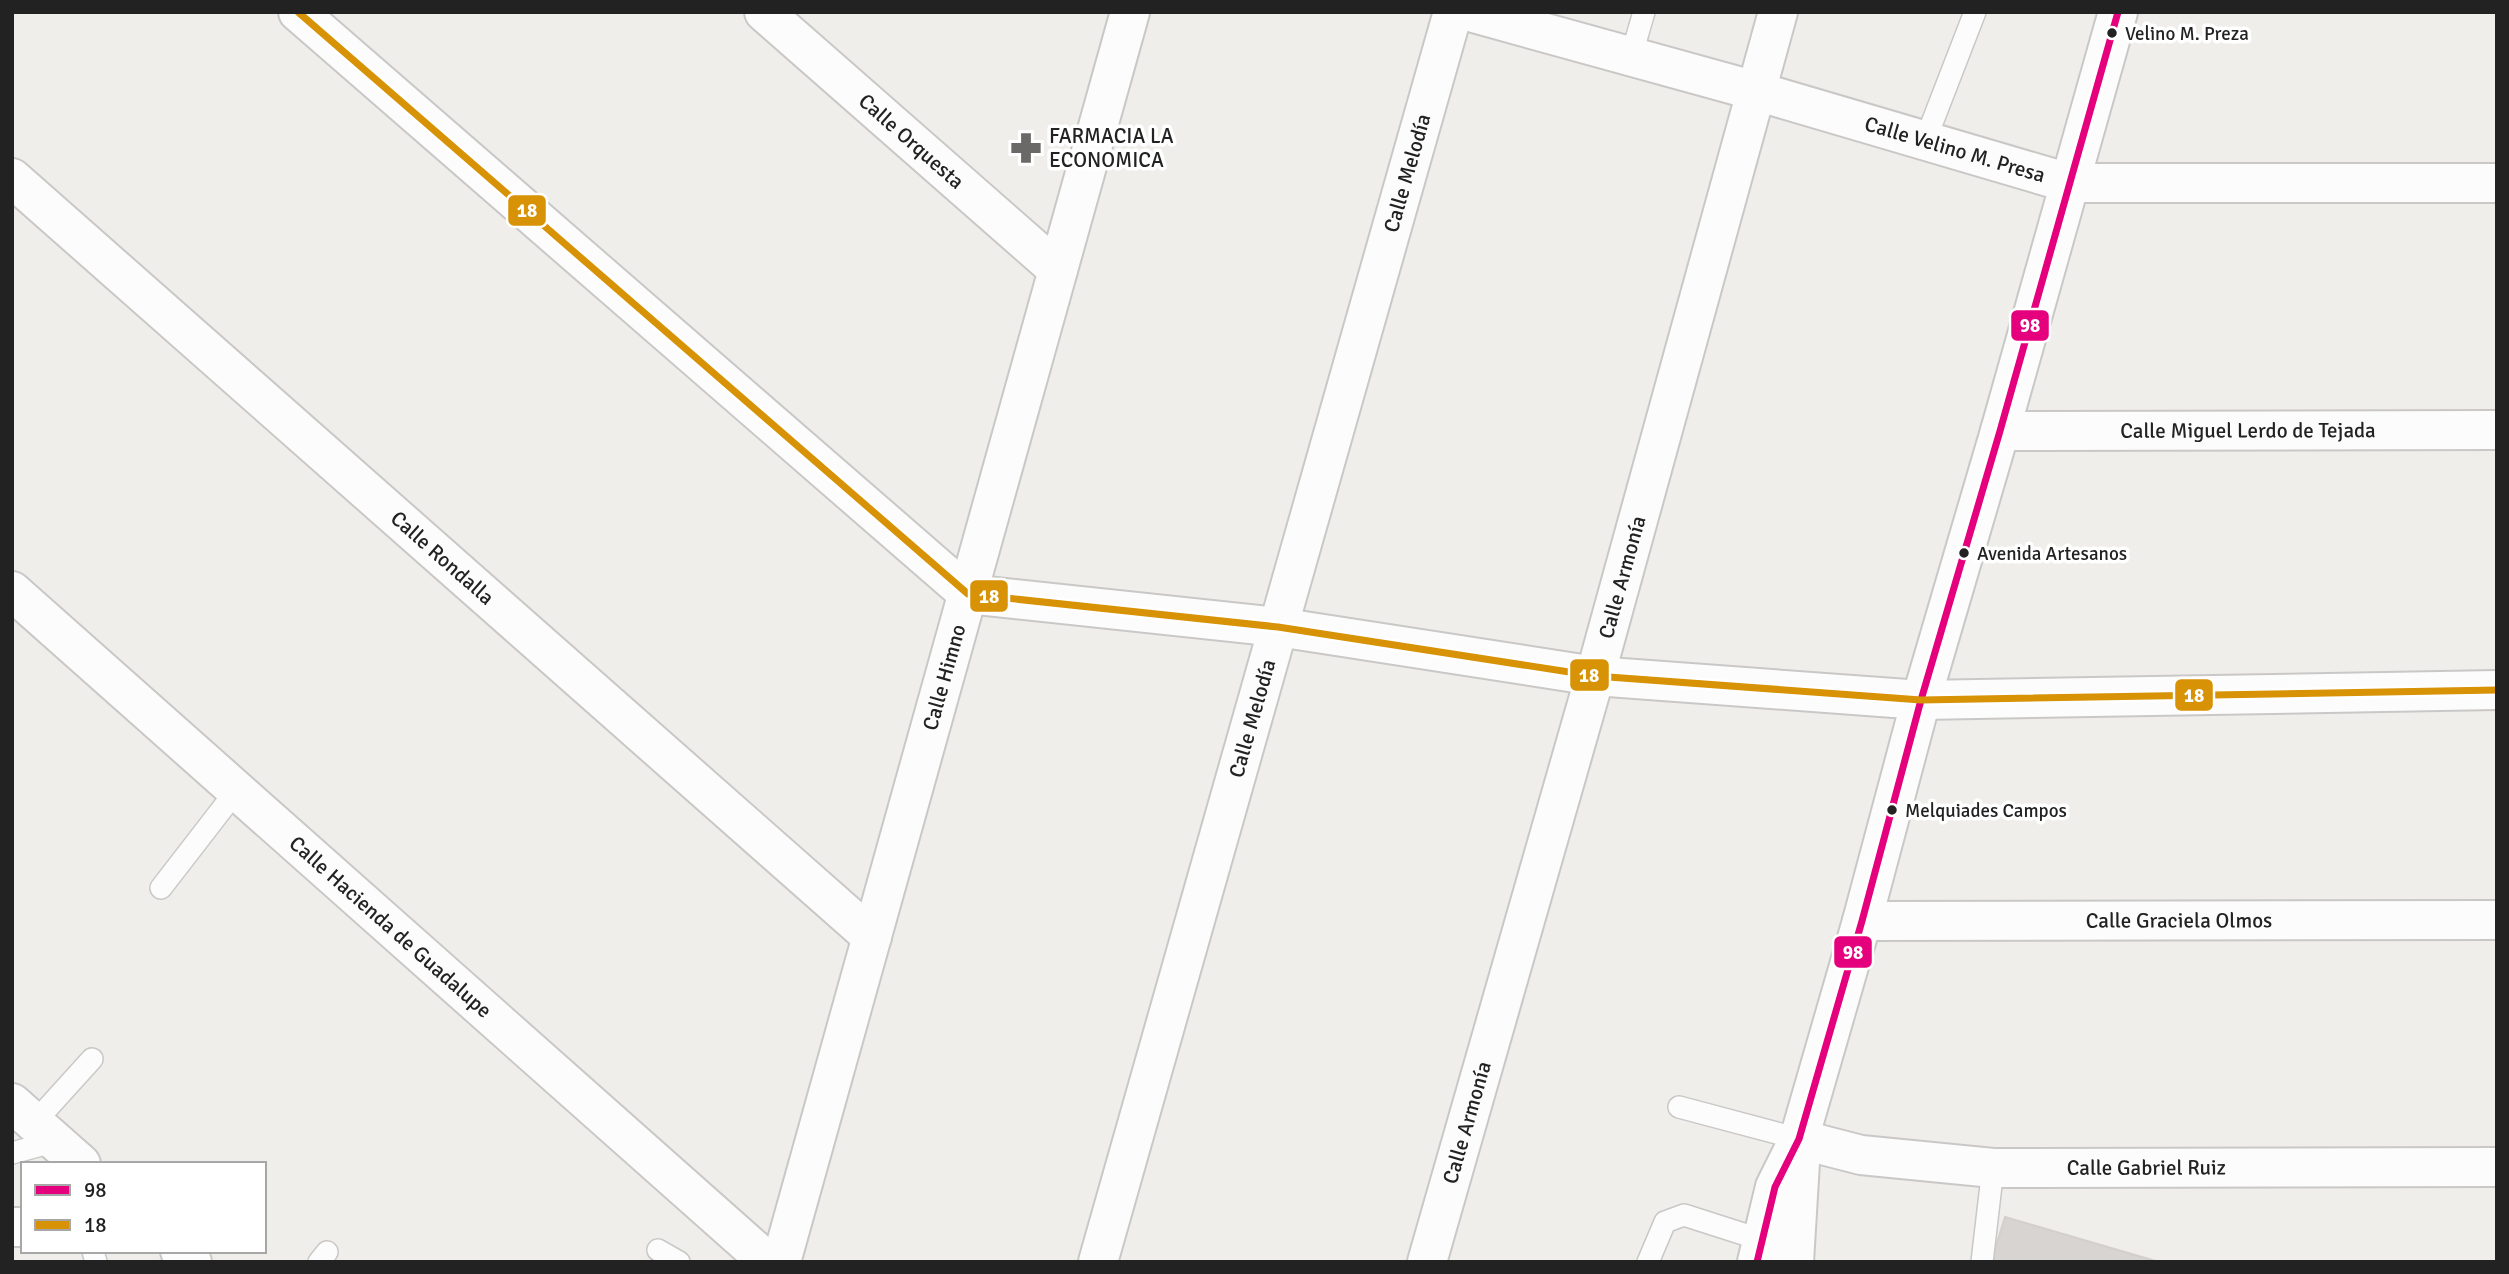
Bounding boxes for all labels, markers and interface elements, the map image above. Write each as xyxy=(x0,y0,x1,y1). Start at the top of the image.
place label: Velino M. Preza xyxy=(2125,22,2249,46)
marker: Velino M. Preza xyxy=(2105,26,2119,40)
street label: Calle Orquesta xyxy=(853,88,969,195)
street label: Calle Melodía xyxy=(1378,111,1436,235)
street label: Calle Velino M. Presa xyxy=(1862,111,2048,188)
place label: FARMACIA LA ECONOMICA xyxy=(1049,123,1174,173)
pharmacy icon: FARMACIA LA ECONOMICA xyxy=(1009,131,1043,165)
line badge: 18 xyxy=(507,194,547,227)
text: 18 xyxy=(517,199,537,223)
line badge: 98 xyxy=(2010,309,2050,342)
text: 98 xyxy=(2020,314,2040,338)
street label: Calle Miguel Lerdo de Tejada xyxy=(2120,417,2376,444)
street label: Calle Rondalla xyxy=(385,505,500,610)
street label: Calle Armonía xyxy=(1593,513,1652,642)
place label: Avenida Artesanos xyxy=(1977,542,2127,566)
marker: Avenida Artesanos xyxy=(1957,546,1971,560)
line badge: 18 xyxy=(969,579,1009,613)
text: 18 xyxy=(979,585,999,609)
street label: Calle Himno xyxy=(917,621,971,733)
street label: Calle Melodía xyxy=(1223,656,1282,781)
line badge: 18 xyxy=(1569,658,1610,692)
text: 18 xyxy=(1579,664,1599,688)
line badge: 18 xyxy=(2174,678,2214,712)
text: 18 xyxy=(2184,684,2204,708)
place label: Melquiades Campos xyxy=(1905,799,2067,823)
marker: Melquiades Campos xyxy=(1885,803,1899,817)
street label: Calle Hacienda de Guadalupe xyxy=(284,830,497,1024)
street label: Calle Graciela Olmos xyxy=(2086,907,2272,934)
line badge: 98 xyxy=(1833,935,1873,969)
text: 98 xyxy=(1843,941,1863,965)
street label: Calle Armonía xyxy=(1437,1058,1497,1187)
street label: Calle Gabriel Ruiz xyxy=(2067,1155,2226,1181)
legend xyxy=(21,1162,266,1253)
text: 98 xyxy=(84,1177,107,1203)
text: 18 xyxy=(84,1212,107,1238)

